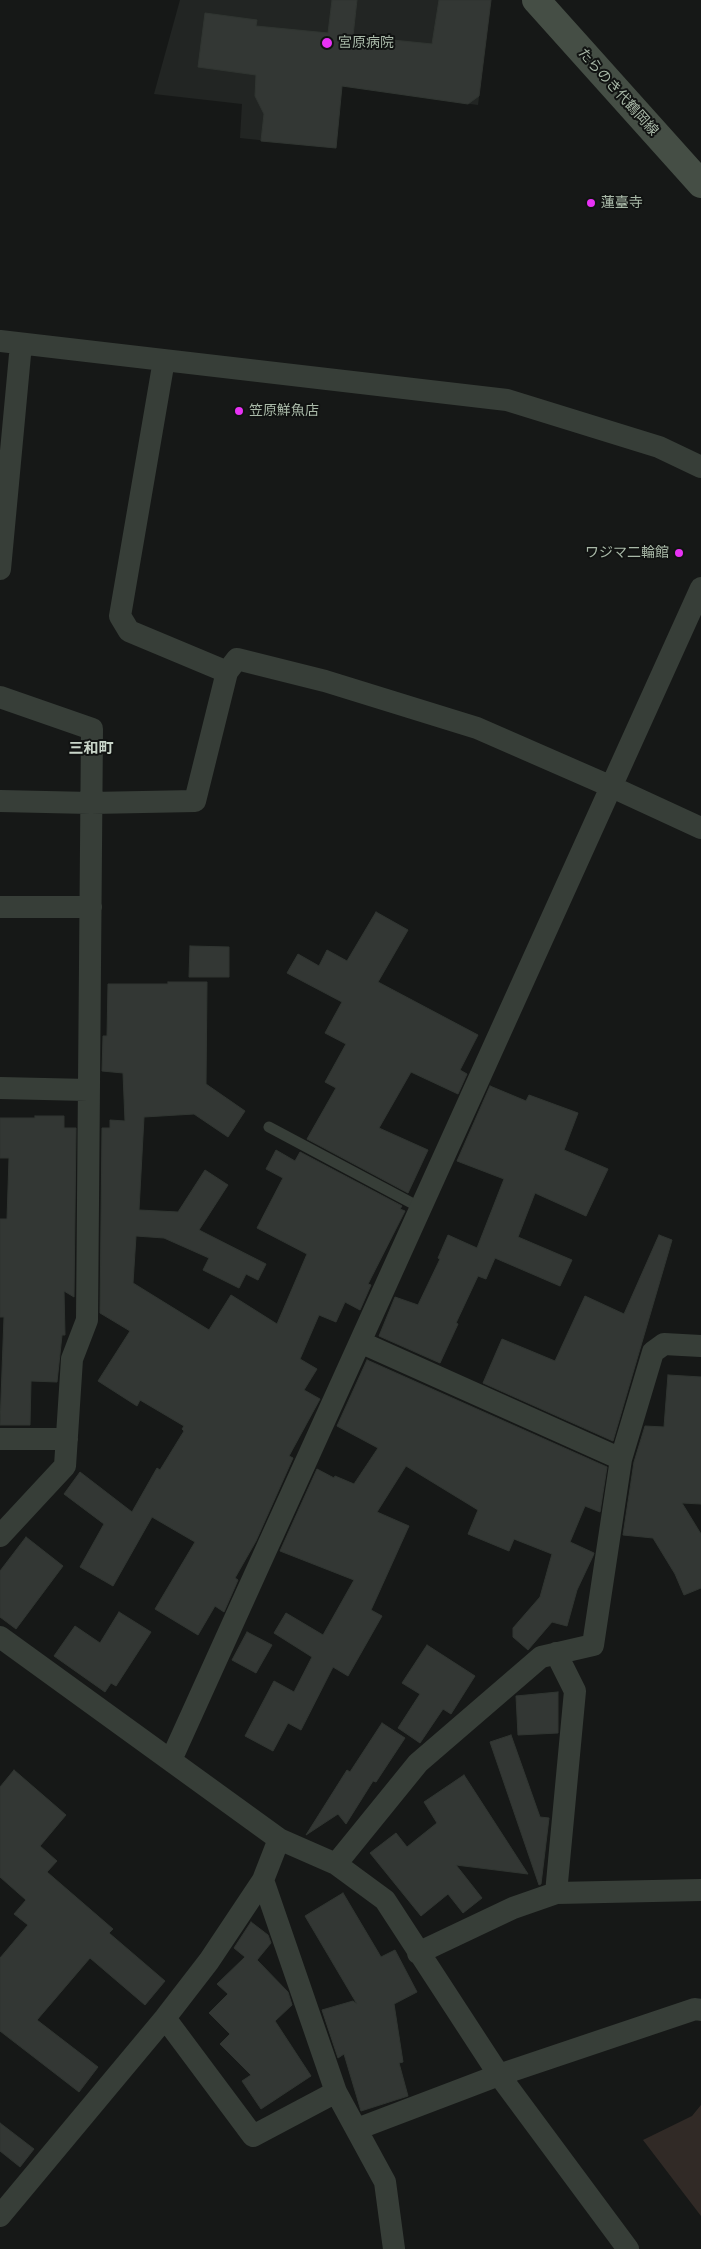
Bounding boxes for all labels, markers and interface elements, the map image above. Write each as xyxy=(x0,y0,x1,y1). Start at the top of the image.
place label: 宮原病院 xyxy=(338,35,394,51)
marker: 宮原病院 xyxy=(320,36,334,50)
street label: たらのき代鶴岡線 xyxy=(574,45,662,139)
place label: 蓮臺寺 xyxy=(601,195,643,211)
marker: 蓮臺寺 xyxy=(585,197,597,209)
place label: 笠原鮮魚店 xyxy=(249,403,319,419)
marker: 笠原鮮魚店 xyxy=(233,405,245,417)
place label: ワジマ二輪館 xyxy=(585,545,669,561)
marker: ワジマ二輪館 xyxy=(673,547,685,559)
district label: 三和町 xyxy=(69,740,113,758)

